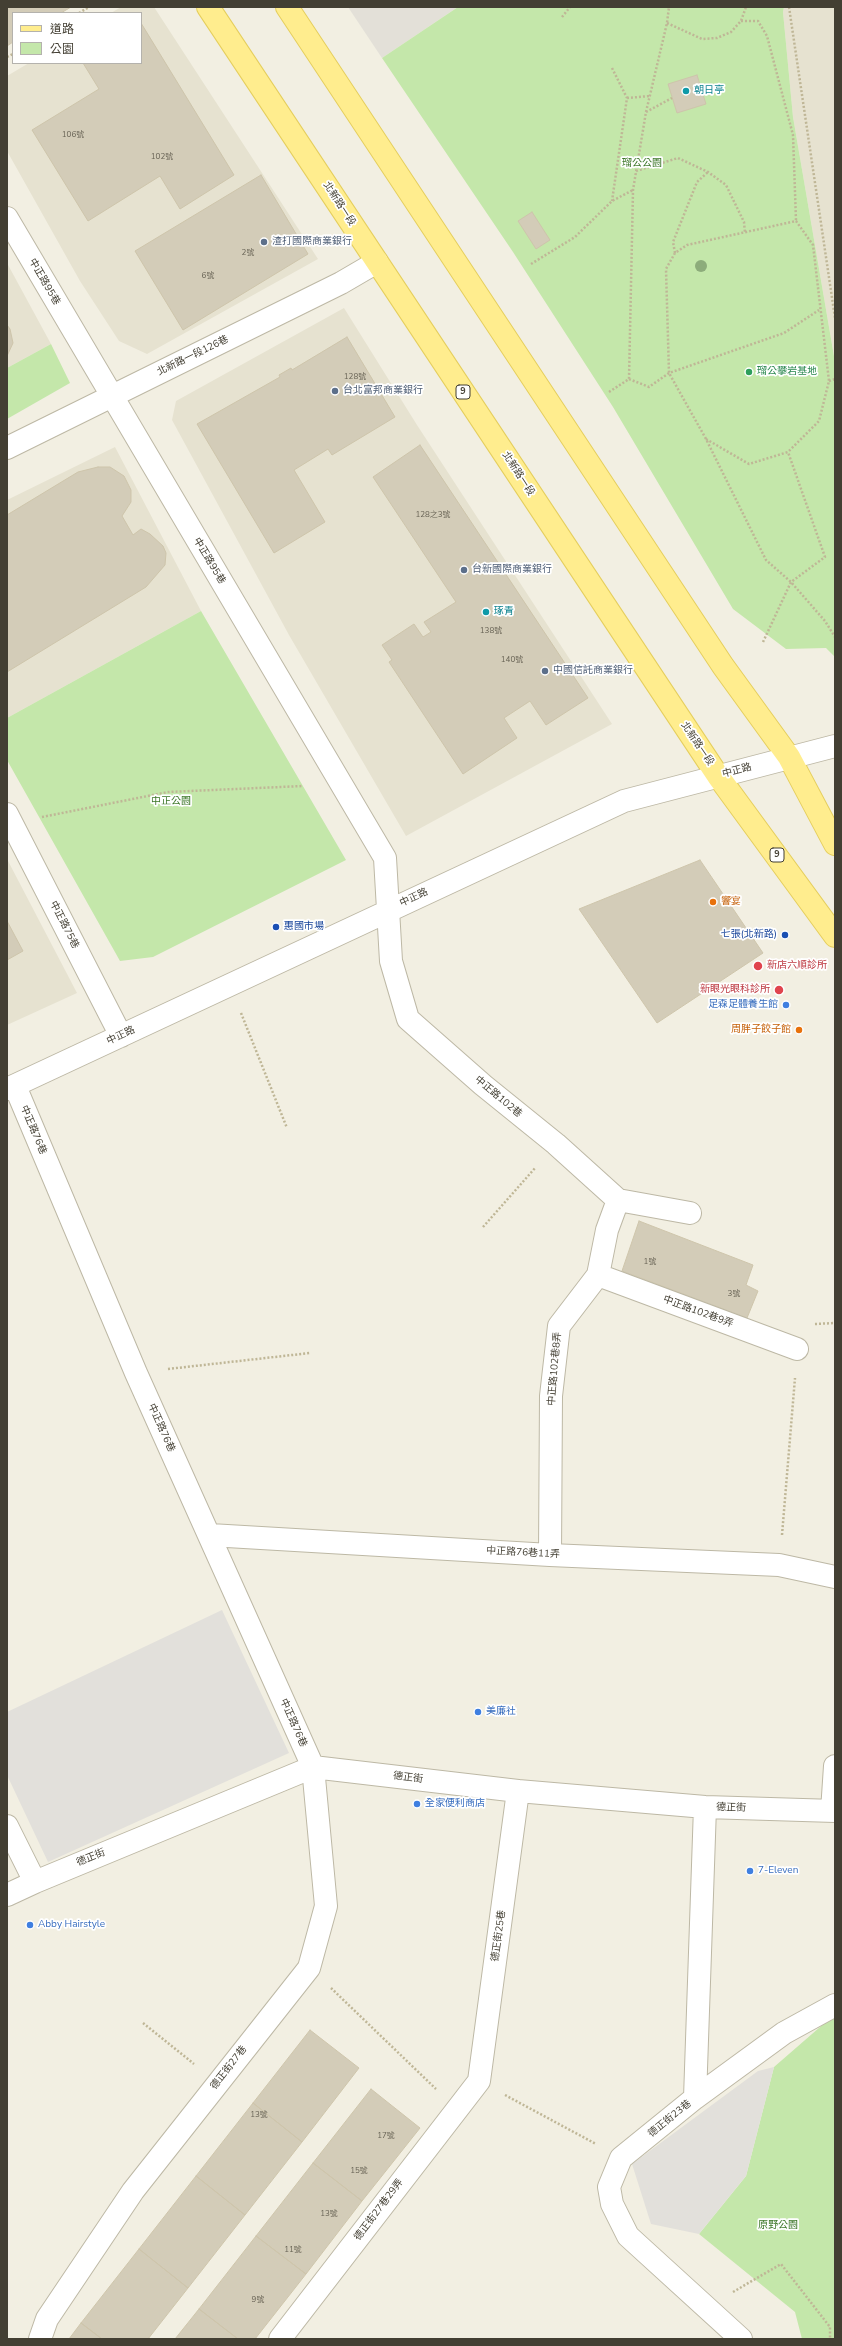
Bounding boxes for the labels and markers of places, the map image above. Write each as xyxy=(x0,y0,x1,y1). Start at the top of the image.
place label: 朝日亭 xyxy=(694,85,724,97)
marker: 朝日亭 xyxy=(681,86,691,96)
place label: 渣打國際商業銀行 xyxy=(272,236,352,248)
marker: 渣打國際商業銀行 xyxy=(259,237,269,247)
place label: 瑠公攀岩基地 xyxy=(757,366,817,378)
marker: 瑠公攀岩基地 xyxy=(744,367,754,377)
place label: 台北富邦商業銀行 xyxy=(343,385,423,397)
marker: 台北富邦商業銀行 xyxy=(330,386,340,396)
place label: 台新國際商業銀行 xyxy=(472,564,552,576)
marker: 台新國際商業銀行 xyxy=(459,565,469,575)
place label: 琢青 xyxy=(494,606,514,618)
marker: 琢青 xyxy=(481,607,491,617)
place label: 中國信託商業銀行 xyxy=(553,665,633,677)
marker: 中國信託商業銀行 xyxy=(540,666,550,676)
place label: 響宴 xyxy=(721,896,741,908)
marker: 響宴 xyxy=(708,897,718,907)
place label: 惠國市場 xyxy=(284,921,324,933)
marker: 惠國市場 xyxy=(271,922,281,932)
place label: 七張(北新路) xyxy=(721,929,777,941)
marker: 七張(北新路) xyxy=(780,930,790,940)
marker: 新店六順診所 xyxy=(752,960,764,972)
place label: 新店六順診所 xyxy=(767,960,827,972)
place label: 新眼光眼科診所 xyxy=(700,984,770,996)
marker: 新眼光眼科診所 xyxy=(773,984,785,996)
place label: 足森足體養生館 xyxy=(708,999,778,1011)
marker: 足森足體養生館 xyxy=(781,1000,791,1010)
place label: 周胖子餃子館 xyxy=(731,1024,791,1036)
marker: 周胖子餃子館 xyxy=(794,1025,804,1035)
place label: 美廉社 xyxy=(486,1706,516,1718)
marker: 美廉社 xyxy=(473,1707,483,1717)
place label: 全家便利商店 xyxy=(425,1798,485,1810)
marker: 全家便利商店 xyxy=(412,1799,422,1809)
place label: 7-Eleven xyxy=(758,1865,798,1877)
marker: 7-Eleven xyxy=(745,1866,755,1876)
place label: Abby Hairstyle xyxy=(38,1919,105,1931)
marker: Abby Hairstyle xyxy=(25,1920,35,1930)

